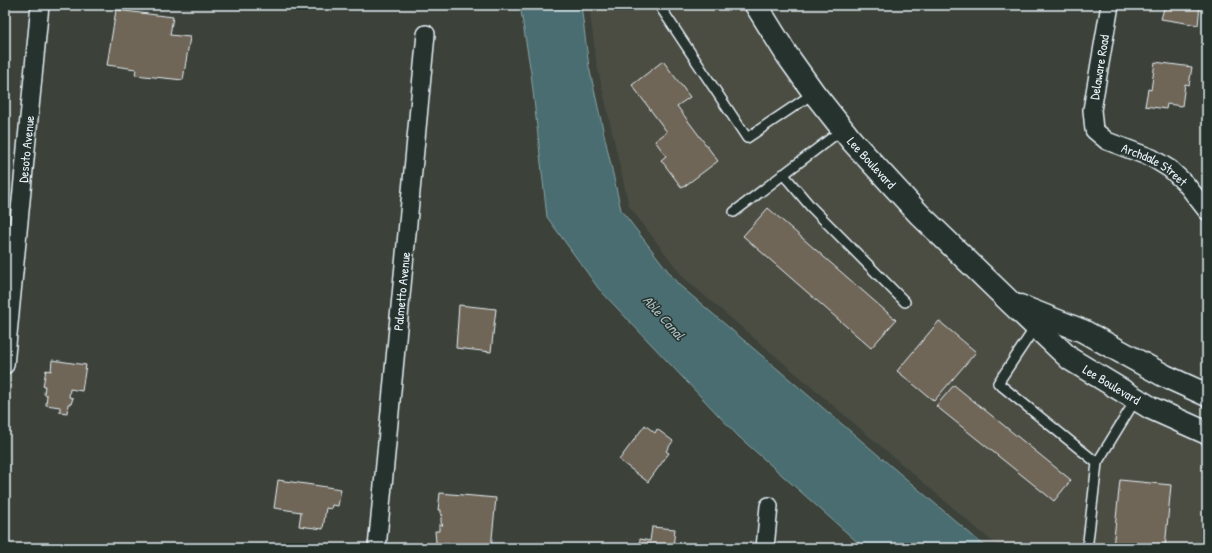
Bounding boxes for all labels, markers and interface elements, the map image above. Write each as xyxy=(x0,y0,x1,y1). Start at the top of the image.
street label: Delaware Road xyxy=(1085,33,1113,101)
street label: Desoto Avenue xyxy=(14,115,38,183)
street label: Lee Boulevard xyxy=(843,133,900,192)
street label: Archdale Street xyxy=(1119,138,1192,190)
street label: Palmetto Avenue xyxy=(389,251,414,331)
water label: Able Canal xyxy=(639,291,690,344)
street label: Lee Boulevard xyxy=(1080,360,1144,409)

